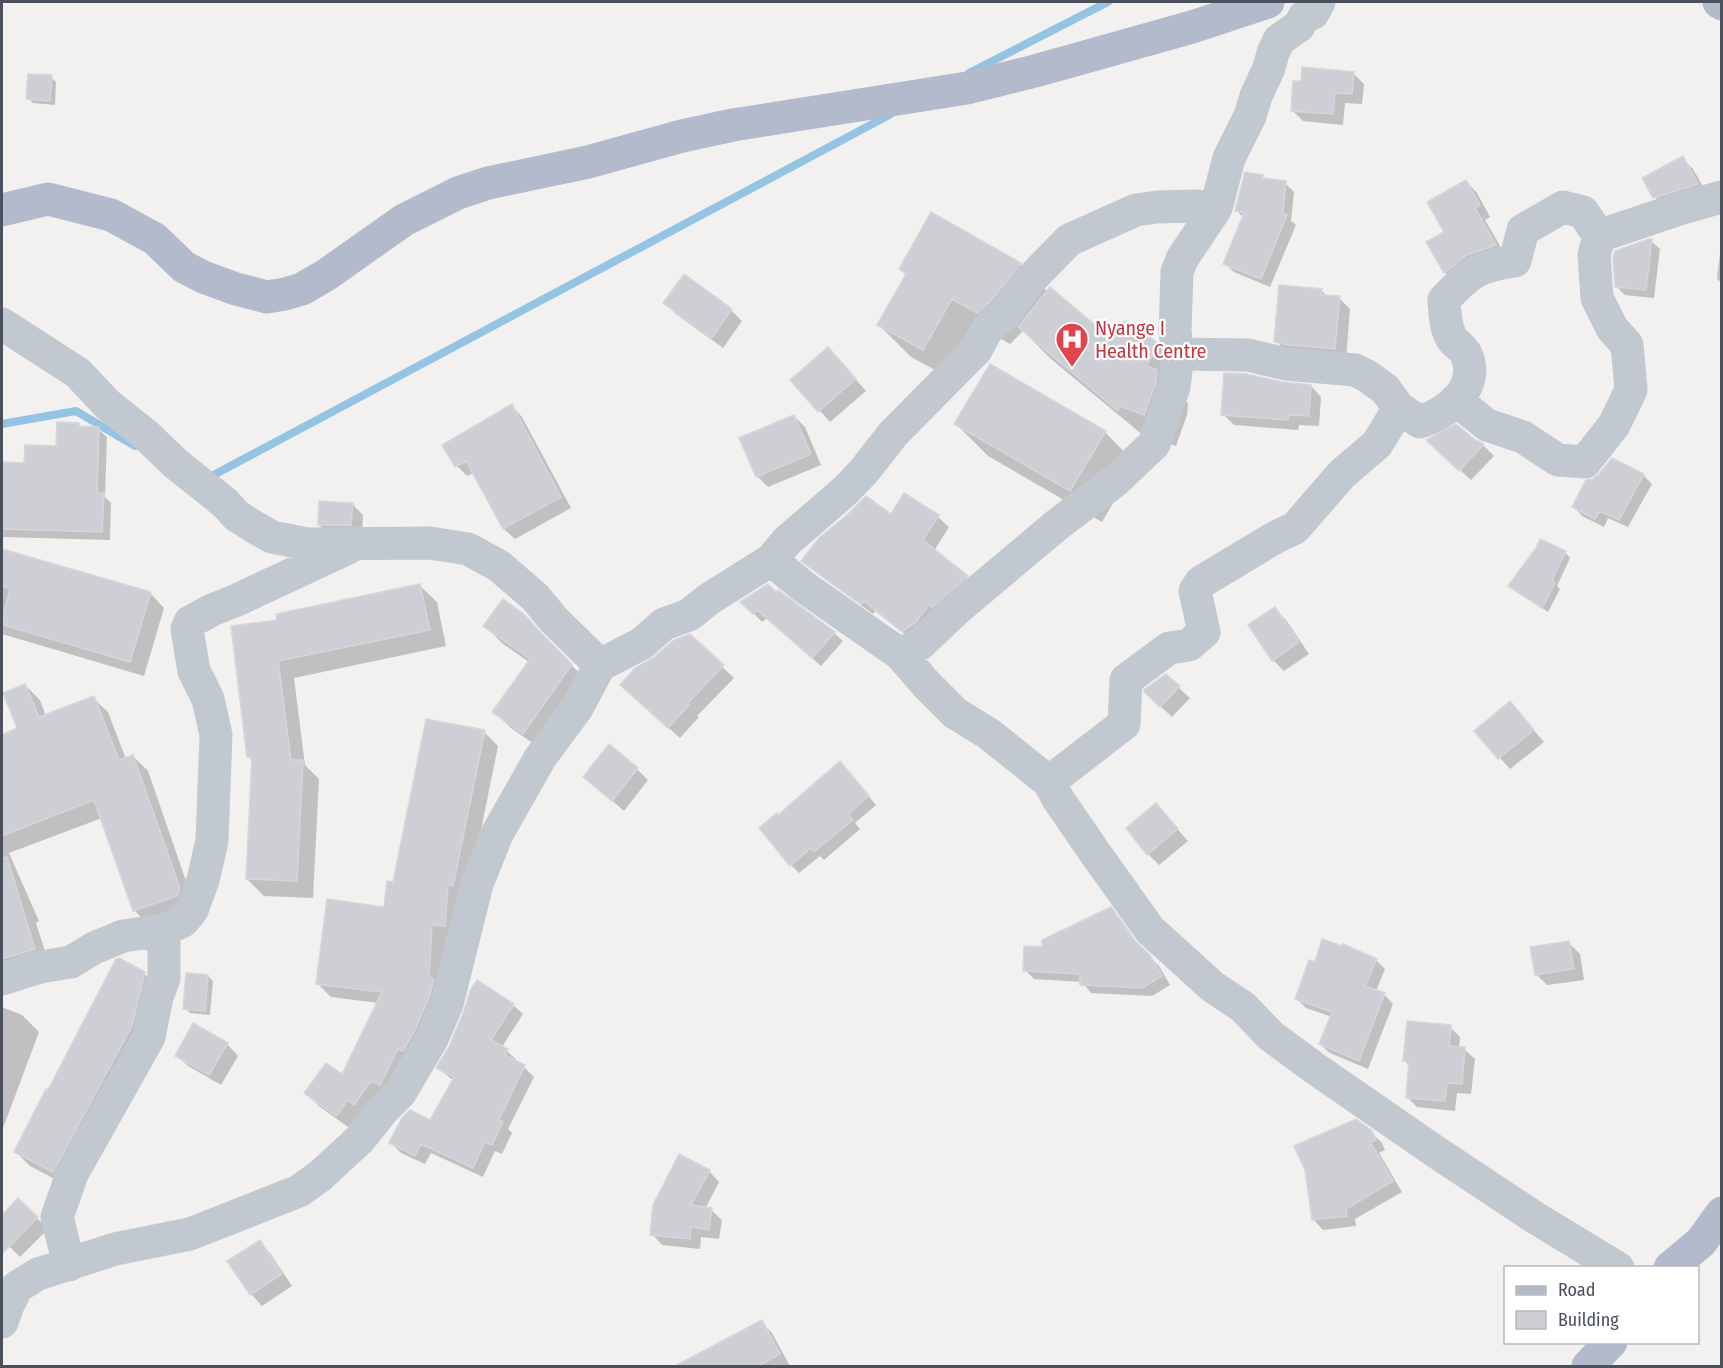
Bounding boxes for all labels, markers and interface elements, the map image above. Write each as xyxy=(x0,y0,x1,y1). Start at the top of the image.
place label: Nyange I Health Centre xyxy=(1095,316,1207,363)
hospital icon: Nyange I Health Centre xyxy=(1054,321,1090,368)
legend xyxy=(1504,1266,1699,1344)
text: Road xyxy=(1558,1279,1595,1301)
text: Building xyxy=(1558,1309,1619,1331)

